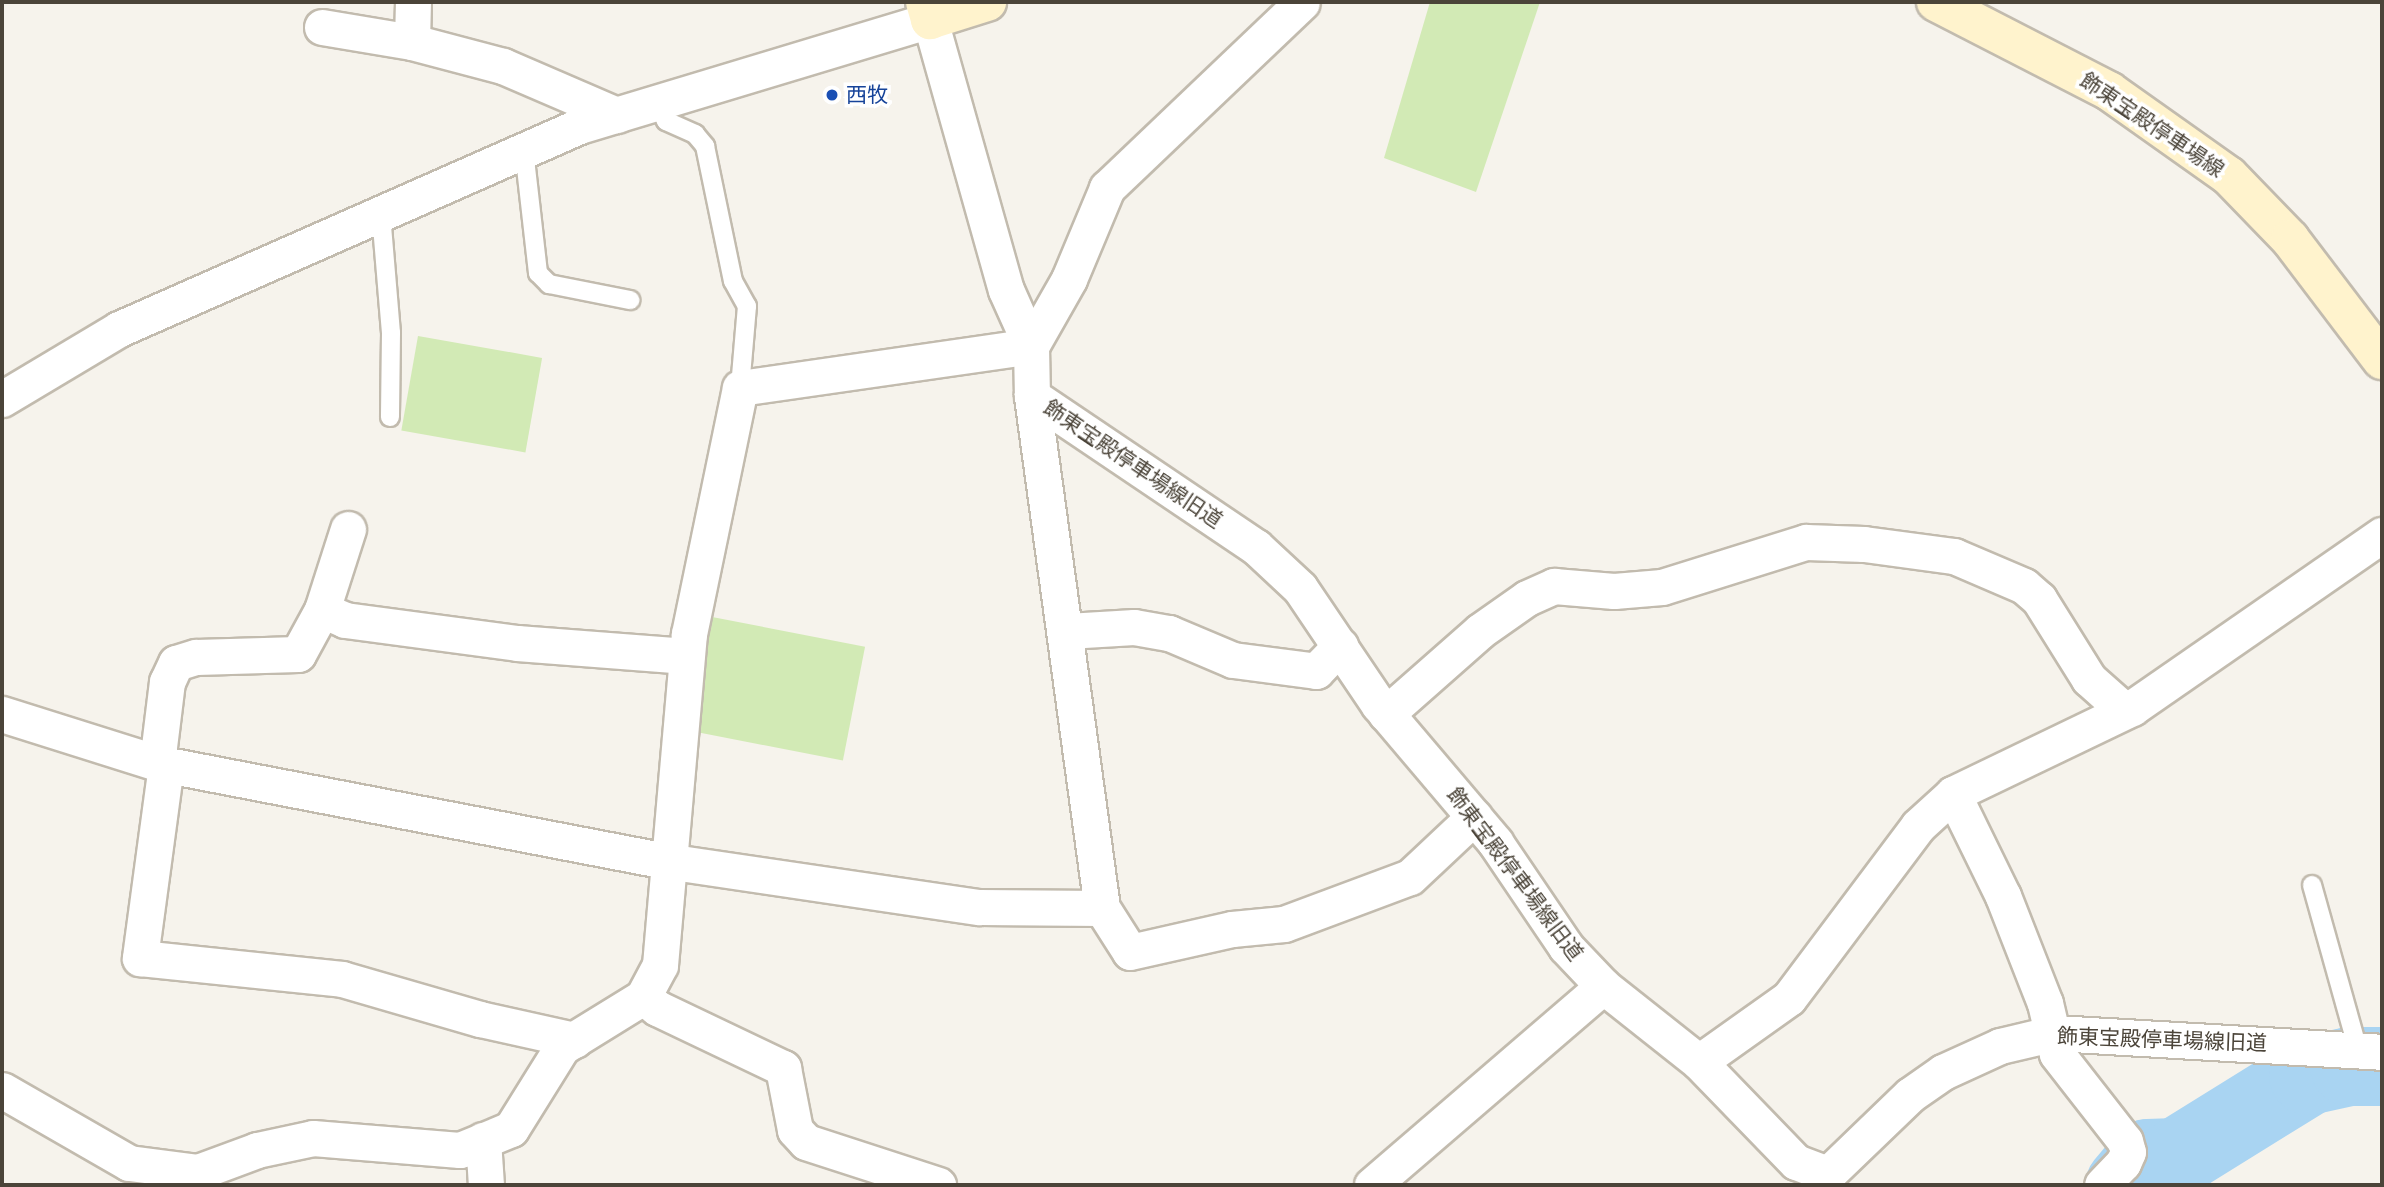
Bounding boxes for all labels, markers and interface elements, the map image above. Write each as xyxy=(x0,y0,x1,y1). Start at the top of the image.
street label: 飾東宝殿停車場線 xyxy=(2075,68,2229,182)
place label: 西牧 xyxy=(846,82,888,108)
marker: 西牧 xyxy=(824,87,840,103)
street label: 飾東宝殿停車場線旧道 xyxy=(1039,395,1227,533)
street label: 飾東宝殿停車場線旧道 xyxy=(1442,783,1588,965)
street label: 飾東宝殿停車場線旧道 xyxy=(2057,1024,2267,1056)

